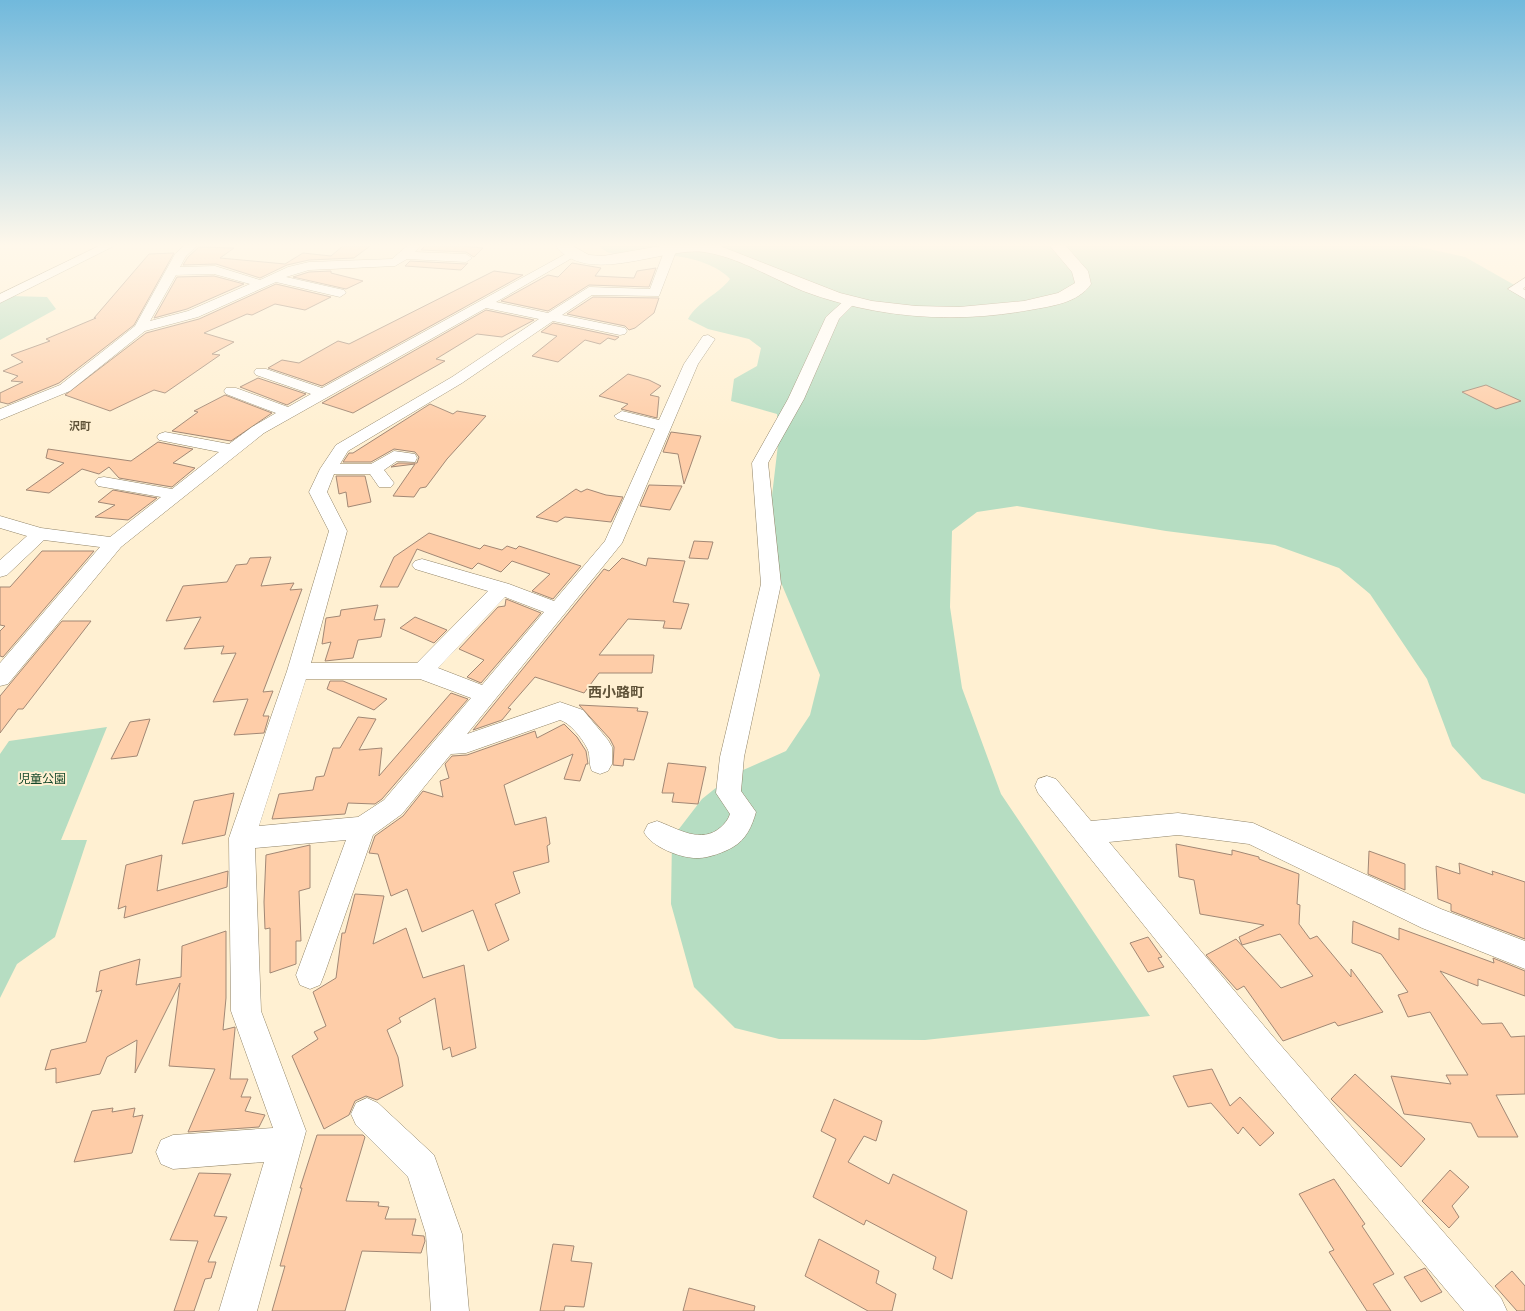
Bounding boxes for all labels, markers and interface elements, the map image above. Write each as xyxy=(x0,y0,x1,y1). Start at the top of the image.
district label: 沢町 xyxy=(69,420,91,433)
district label: 西小路町 xyxy=(588,684,644,701)
park label: 児童公園 xyxy=(18,772,66,787)

